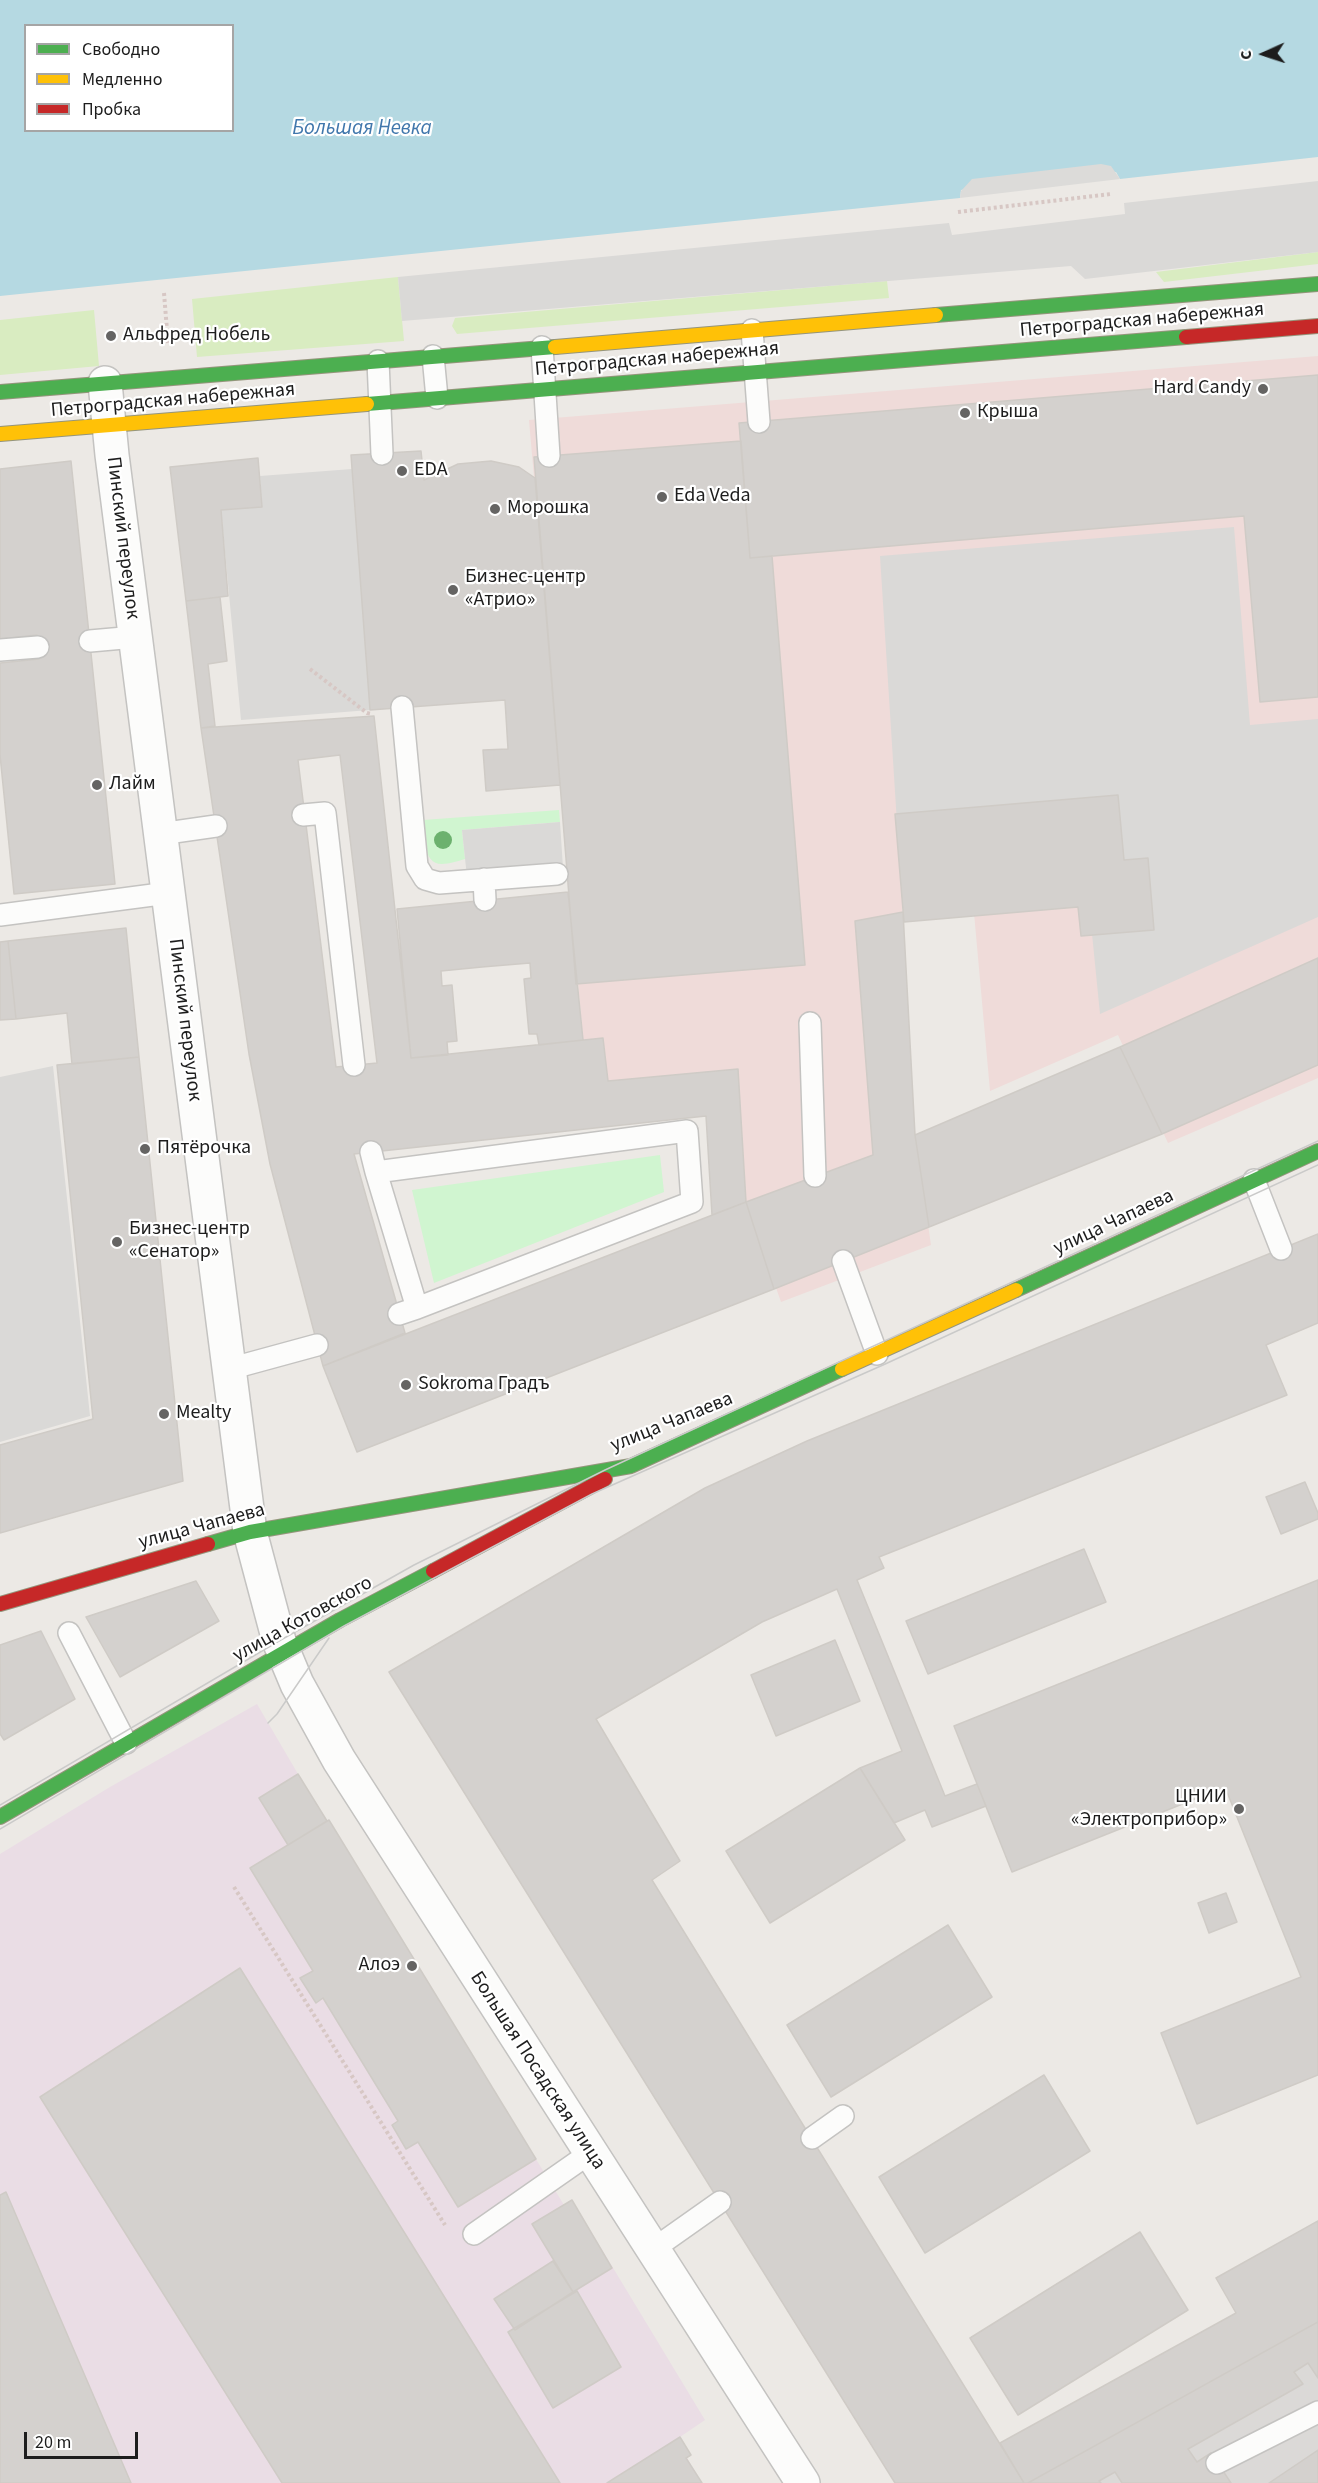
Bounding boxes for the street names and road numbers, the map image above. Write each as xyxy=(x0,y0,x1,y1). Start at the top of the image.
street label: Петроградская набережная xyxy=(1019,298,1265,344)
street label: Петроградская набережная xyxy=(534,337,780,383)
street label: Петроградская набережная xyxy=(50,378,296,424)
street label: Пинский переулок xyxy=(100,455,144,621)
street label: Пинский переулок xyxy=(162,937,206,1103)
street label: улица Чапаева xyxy=(1050,1185,1178,1261)
street label: улица Чапаева xyxy=(607,1388,737,1458)
street label: улица Чапаева xyxy=(136,1499,268,1555)
street label: улица Котовского xyxy=(229,1572,377,1668)
street label: Большая Посадская улица xyxy=(464,1967,610,2175)

